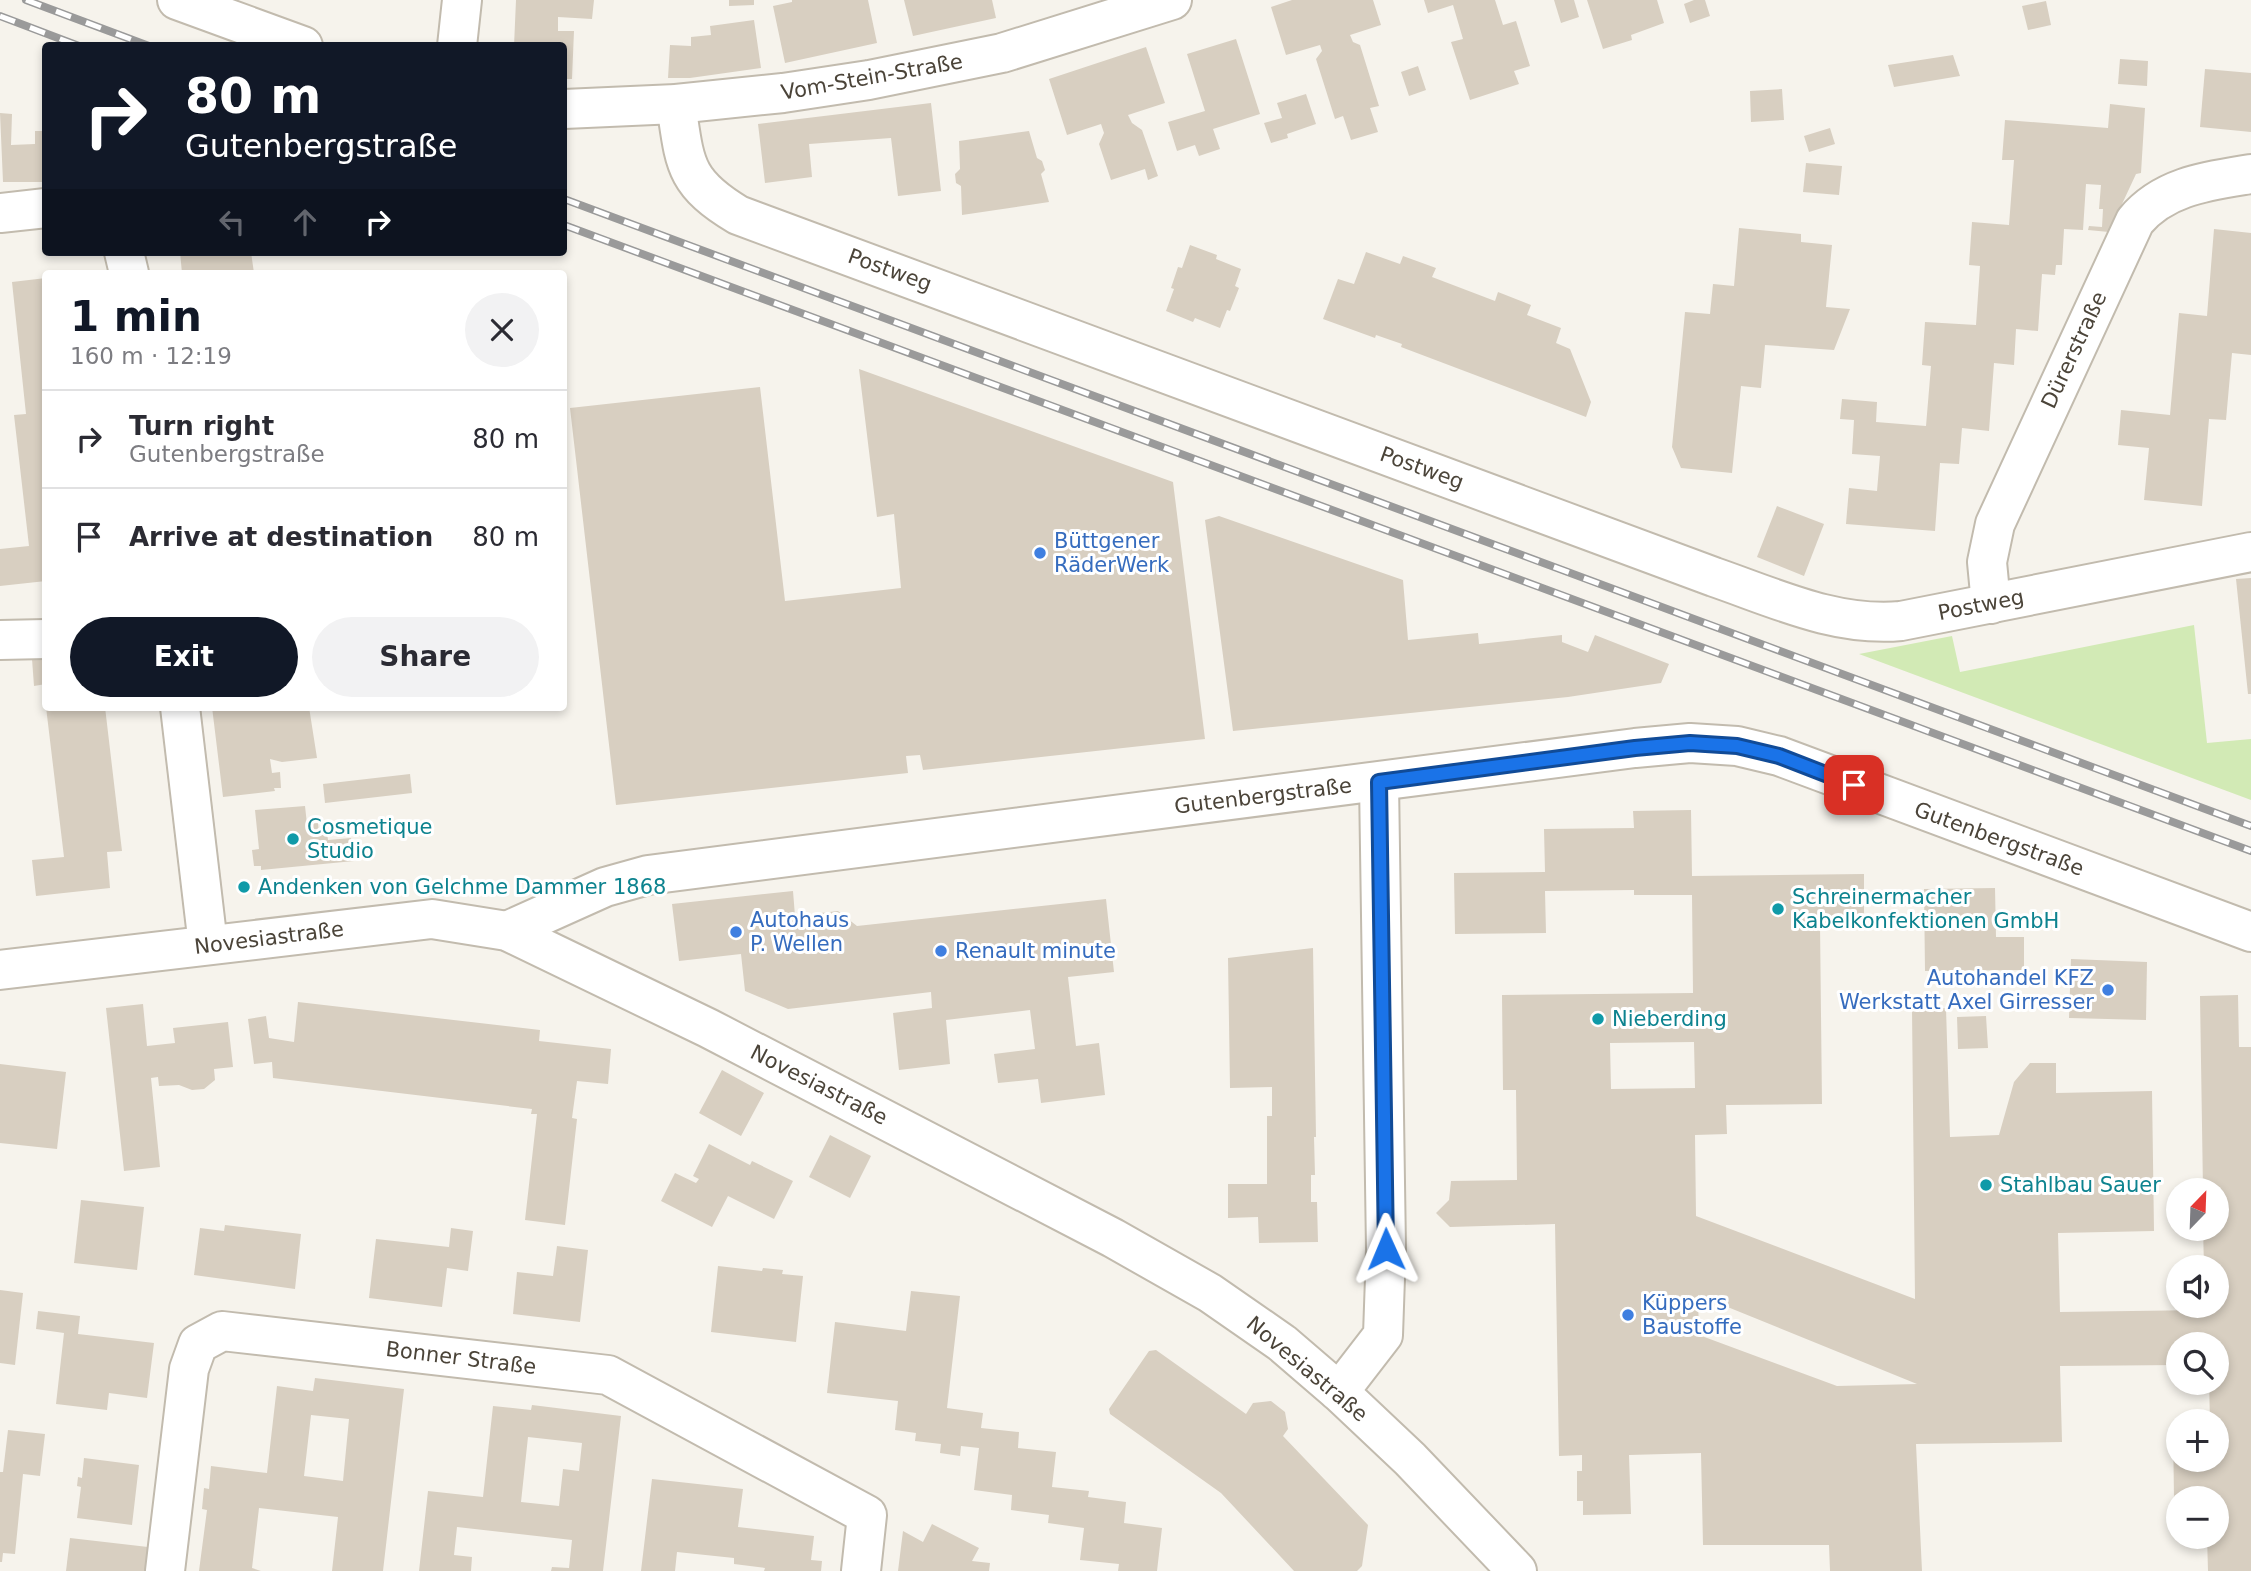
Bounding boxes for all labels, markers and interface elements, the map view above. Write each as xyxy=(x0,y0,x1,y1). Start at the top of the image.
street label: Vom-Stein-Straße xyxy=(779,49,965,105)
text: 80 m xyxy=(185,68,321,125)
icon: right xyxy=(70,70,161,161)
text: Gutenbergstraße xyxy=(185,127,457,165)
icon: left xyxy=(213,203,251,241)
icon: ahead xyxy=(286,203,324,241)
icon: right xyxy=(359,203,397,241)
street label: Postweg xyxy=(845,244,935,296)
street label: Dürerstraße xyxy=(2036,288,2112,412)
text: 1 min xyxy=(70,292,202,341)
button: close xyxy=(465,293,539,367)
text: 160 m · 12:19 xyxy=(70,343,232,369)
text: Turn right xyxy=(129,411,274,441)
icon: right xyxy=(70,420,108,458)
text: 80 m xyxy=(472,424,539,454)
text: Gutenbergstraße xyxy=(129,441,325,467)
street label: Postweg xyxy=(1377,442,1467,494)
icon: arrive xyxy=(70,518,108,556)
text: Arrive at destination xyxy=(129,522,433,552)
text: 80 m xyxy=(472,522,539,552)
place label: Büttgener RäderWerk xyxy=(1054,529,1170,577)
marker: Büttgener RäderWerk xyxy=(1032,545,1048,561)
street label: Postweg xyxy=(1936,585,2026,625)
button: Exit xyxy=(70,617,298,697)
button: Share xyxy=(312,617,539,697)
pin xyxy=(1824,755,1884,815)
icon: arrive xyxy=(1835,766,1873,804)
street label: Gutenbergstraße xyxy=(1173,773,1353,819)
street label: Gutenbergstraße xyxy=(1911,797,2087,881)
place label: Cosmetique Studio xyxy=(307,815,432,863)
marker: Cosmetique Studio xyxy=(285,831,301,847)
place label: Andenken von Gelchme Dammer 1868 xyxy=(258,875,666,899)
marker: Andenken von Gelchme Dammer 1868 xyxy=(236,879,252,895)
place label: Schreinermacher Kabelkonfektionen GmbH xyxy=(1792,885,2059,933)
marker: Schreinermacher Kabelkonfektionen GmbH xyxy=(1770,901,1786,917)
place label: Autohaus P. Wellen xyxy=(750,908,849,956)
street label: Novesiastraße xyxy=(193,917,345,959)
marker: Autohaus P. Wellen xyxy=(728,924,744,940)
place label: Renault minute xyxy=(955,939,1116,963)
marker: Renault minute xyxy=(933,943,949,959)
place label: Autohandel KFZ Werkstatt Axel Girresser xyxy=(1839,966,2094,1014)
marker: Autohandel KFZ Werkstatt Axel Girresser xyxy=(2100,982,2116,998)
place label: Nieberding xyxy=(1612,1007,1727,1031)
marker: Nieberding xyxy=(1590,1011,1606,1027)
street label: Novesiastraße xyxy=(747,1040,891,1130)
place label: Stahlbau Sauer xyxy=(2000,1173,2161,1197)
marker: Stahlbau Sauer xyxy=(1978,1177,1994,1193)
north arrow xyxy=(2166,1178,2230,1241)
map controls xyxy=(2166,1178,2229,1549)
position arrow xyxy=(1349,1212,1423,1286)
button: sound xyxy=(2166,1255,2229,1318)
place label: Küppers Baustoffe xyxy=(1642,1291,1742,1339)
marker: Küppers Baustoffe xyxy=(1620,1307,1636,1323)
street label: Novesiastraße xyxy=(1242,1311,1372,1427)
button: search xyxy=(2166,1332,2229,1395)
street label: Bonner Straße xyxy=(384,1337,538,1379)
button: + xyxy=(2166,1409,2229,1472)
button: − xyxy=(2166,1486,2229,1549)

